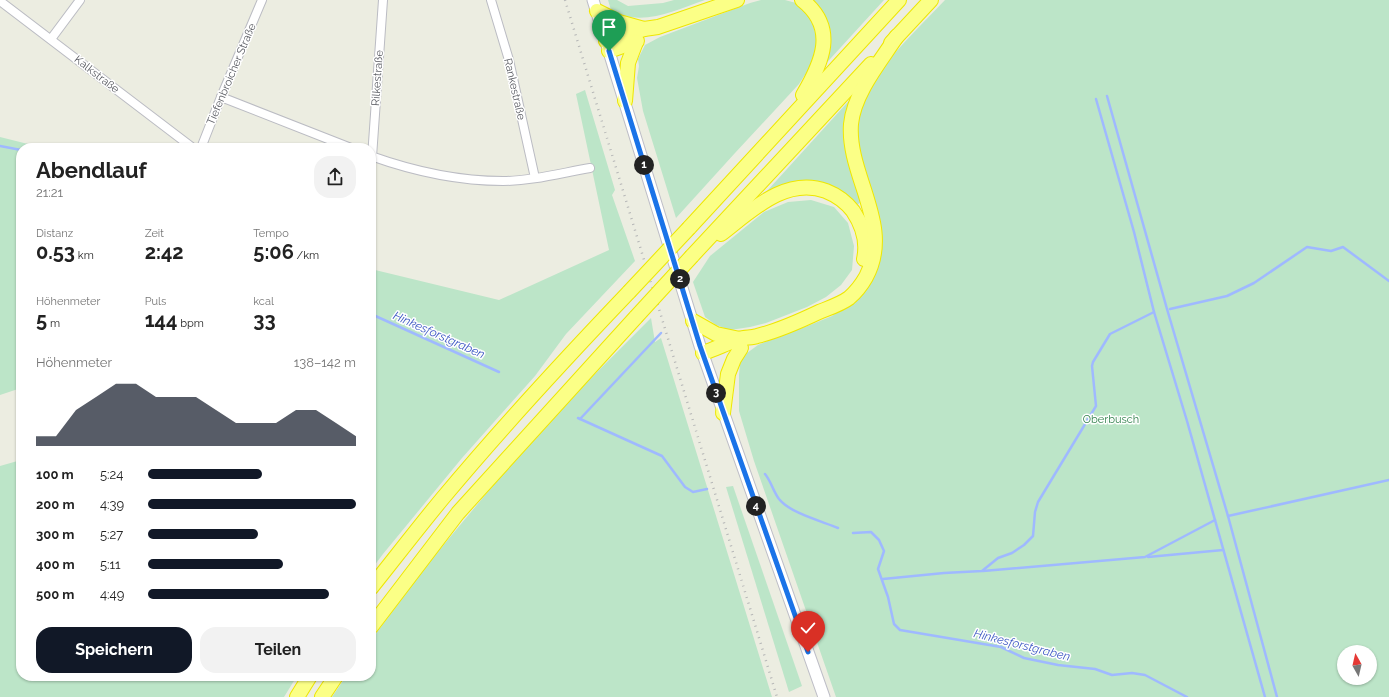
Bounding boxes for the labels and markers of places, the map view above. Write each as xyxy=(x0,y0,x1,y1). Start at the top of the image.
pin xyxy=(592,10,626,51)
pin: 1 xyxy=(634,155,654,175)
pin: 2 xyxy=(670,269,690,289)
pin: 3 xyxy=(706,383,726,403)
pin: 4 xyxy=(746,496,766,516)
pin xyxy=(791,611,825,652)

